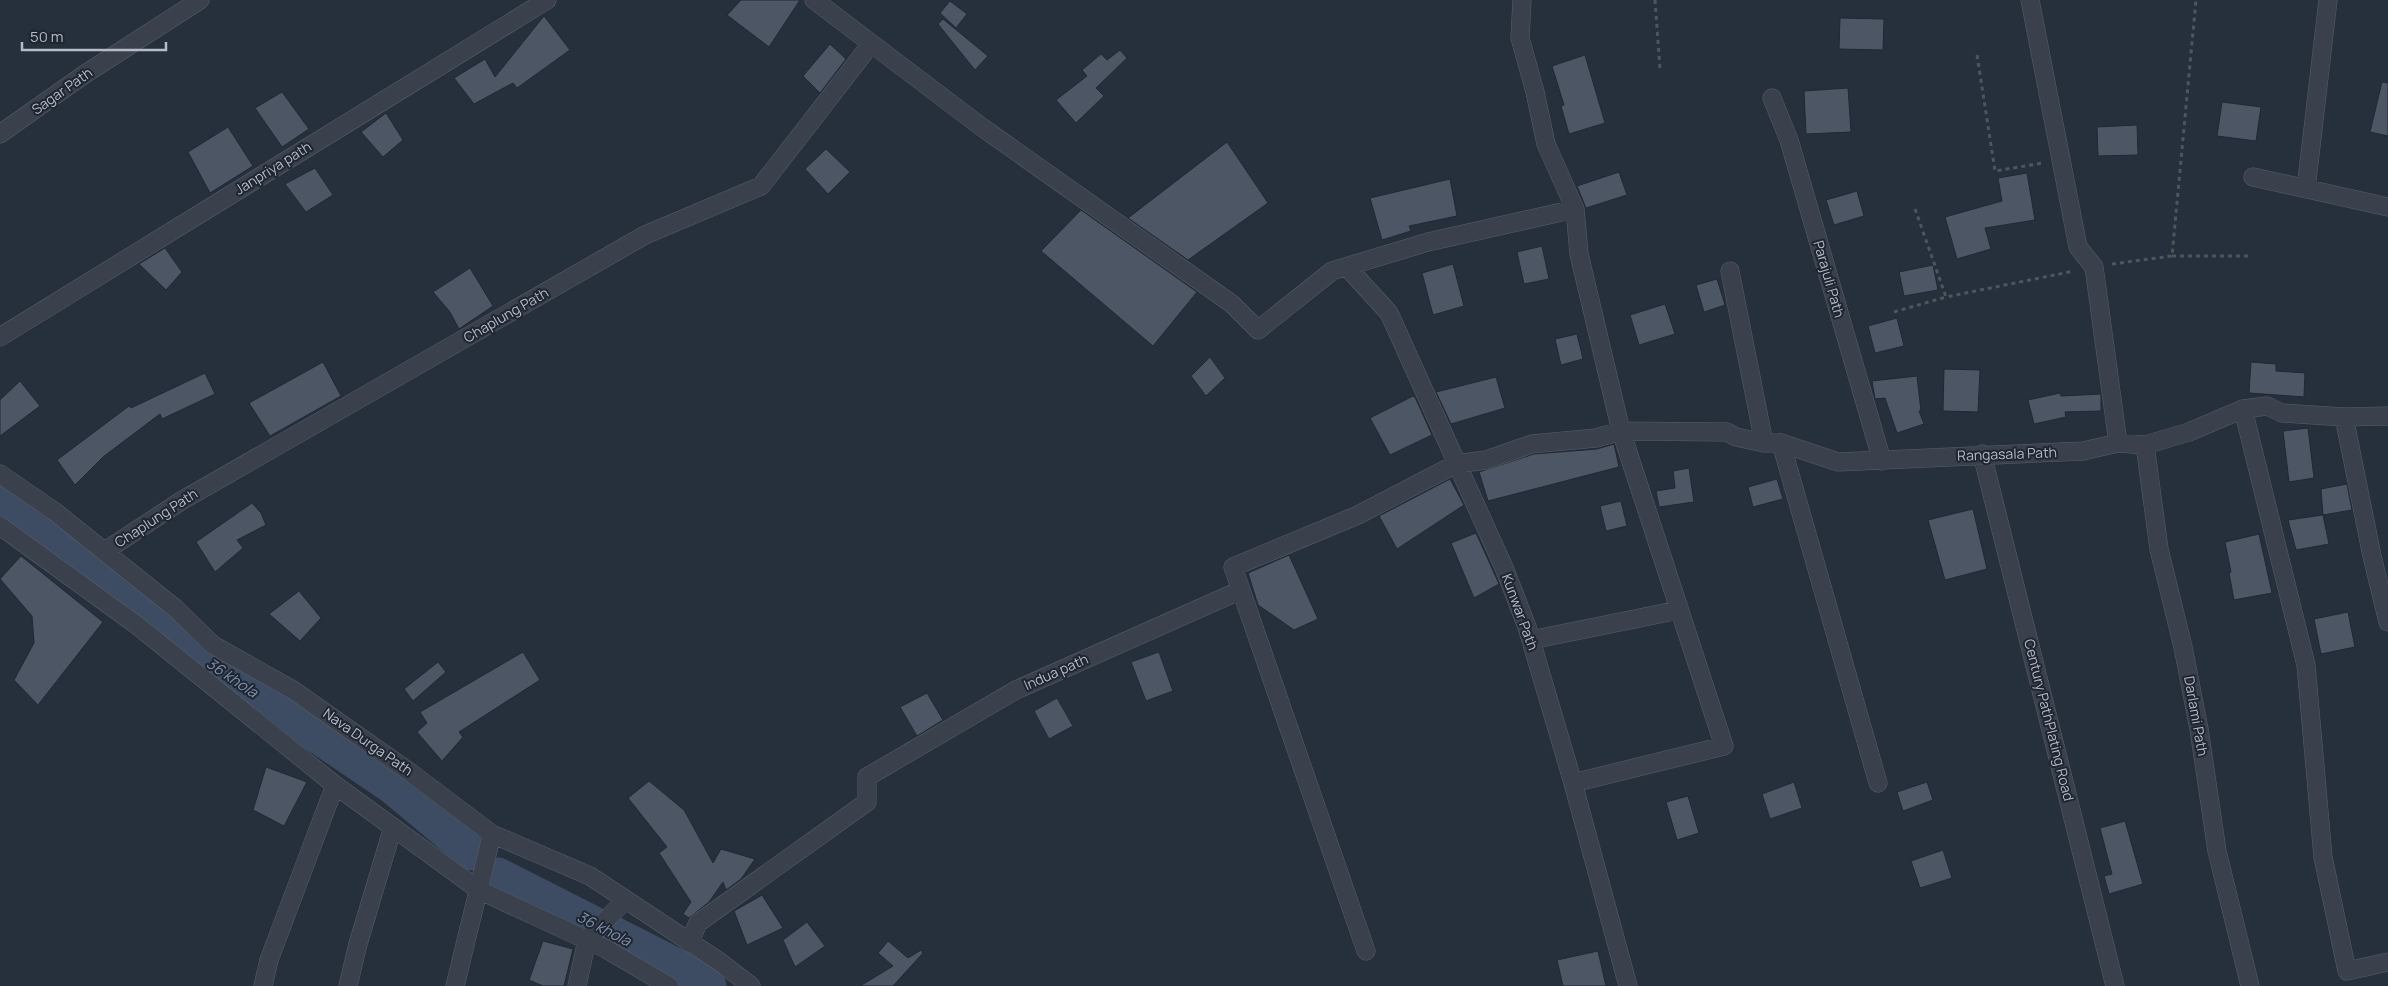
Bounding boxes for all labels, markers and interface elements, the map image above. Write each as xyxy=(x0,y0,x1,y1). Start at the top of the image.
scale bar xyxy=(22,20,166,52)
text: 50 m xyxy=(30,26,64,47)
street label: Sagar Path xyxy=(28,63,96,118)
street label: Janpriya path xyxy=(231,137,315,199)
street label: Parajuli Path xyxy=(1809,238,1850,320)
street label: Chaplung Path xyxy=(460,283,552,347)
street label: Rangasala Path xyxy=(1957,442,2057,465)
street label: Chaplung Path xyxy=(111,484,201,551)
street label: Kunwar Path xyxy=(1498,571,1543,653)
street label: Century PathPlating Road xyxy=(2020,637,2079,803)
street label: Indua path xyxy=(1021,649,1091,694)
water label: 36 khola xyxy=(203,653,263,703)
street label: Darlami Path xyxy=(2180,674,2213,757)
street label: Nava Durga Path xyxy=(320,704,417,780)
water label: 36 khola xyxy=(574,906,635,951)

